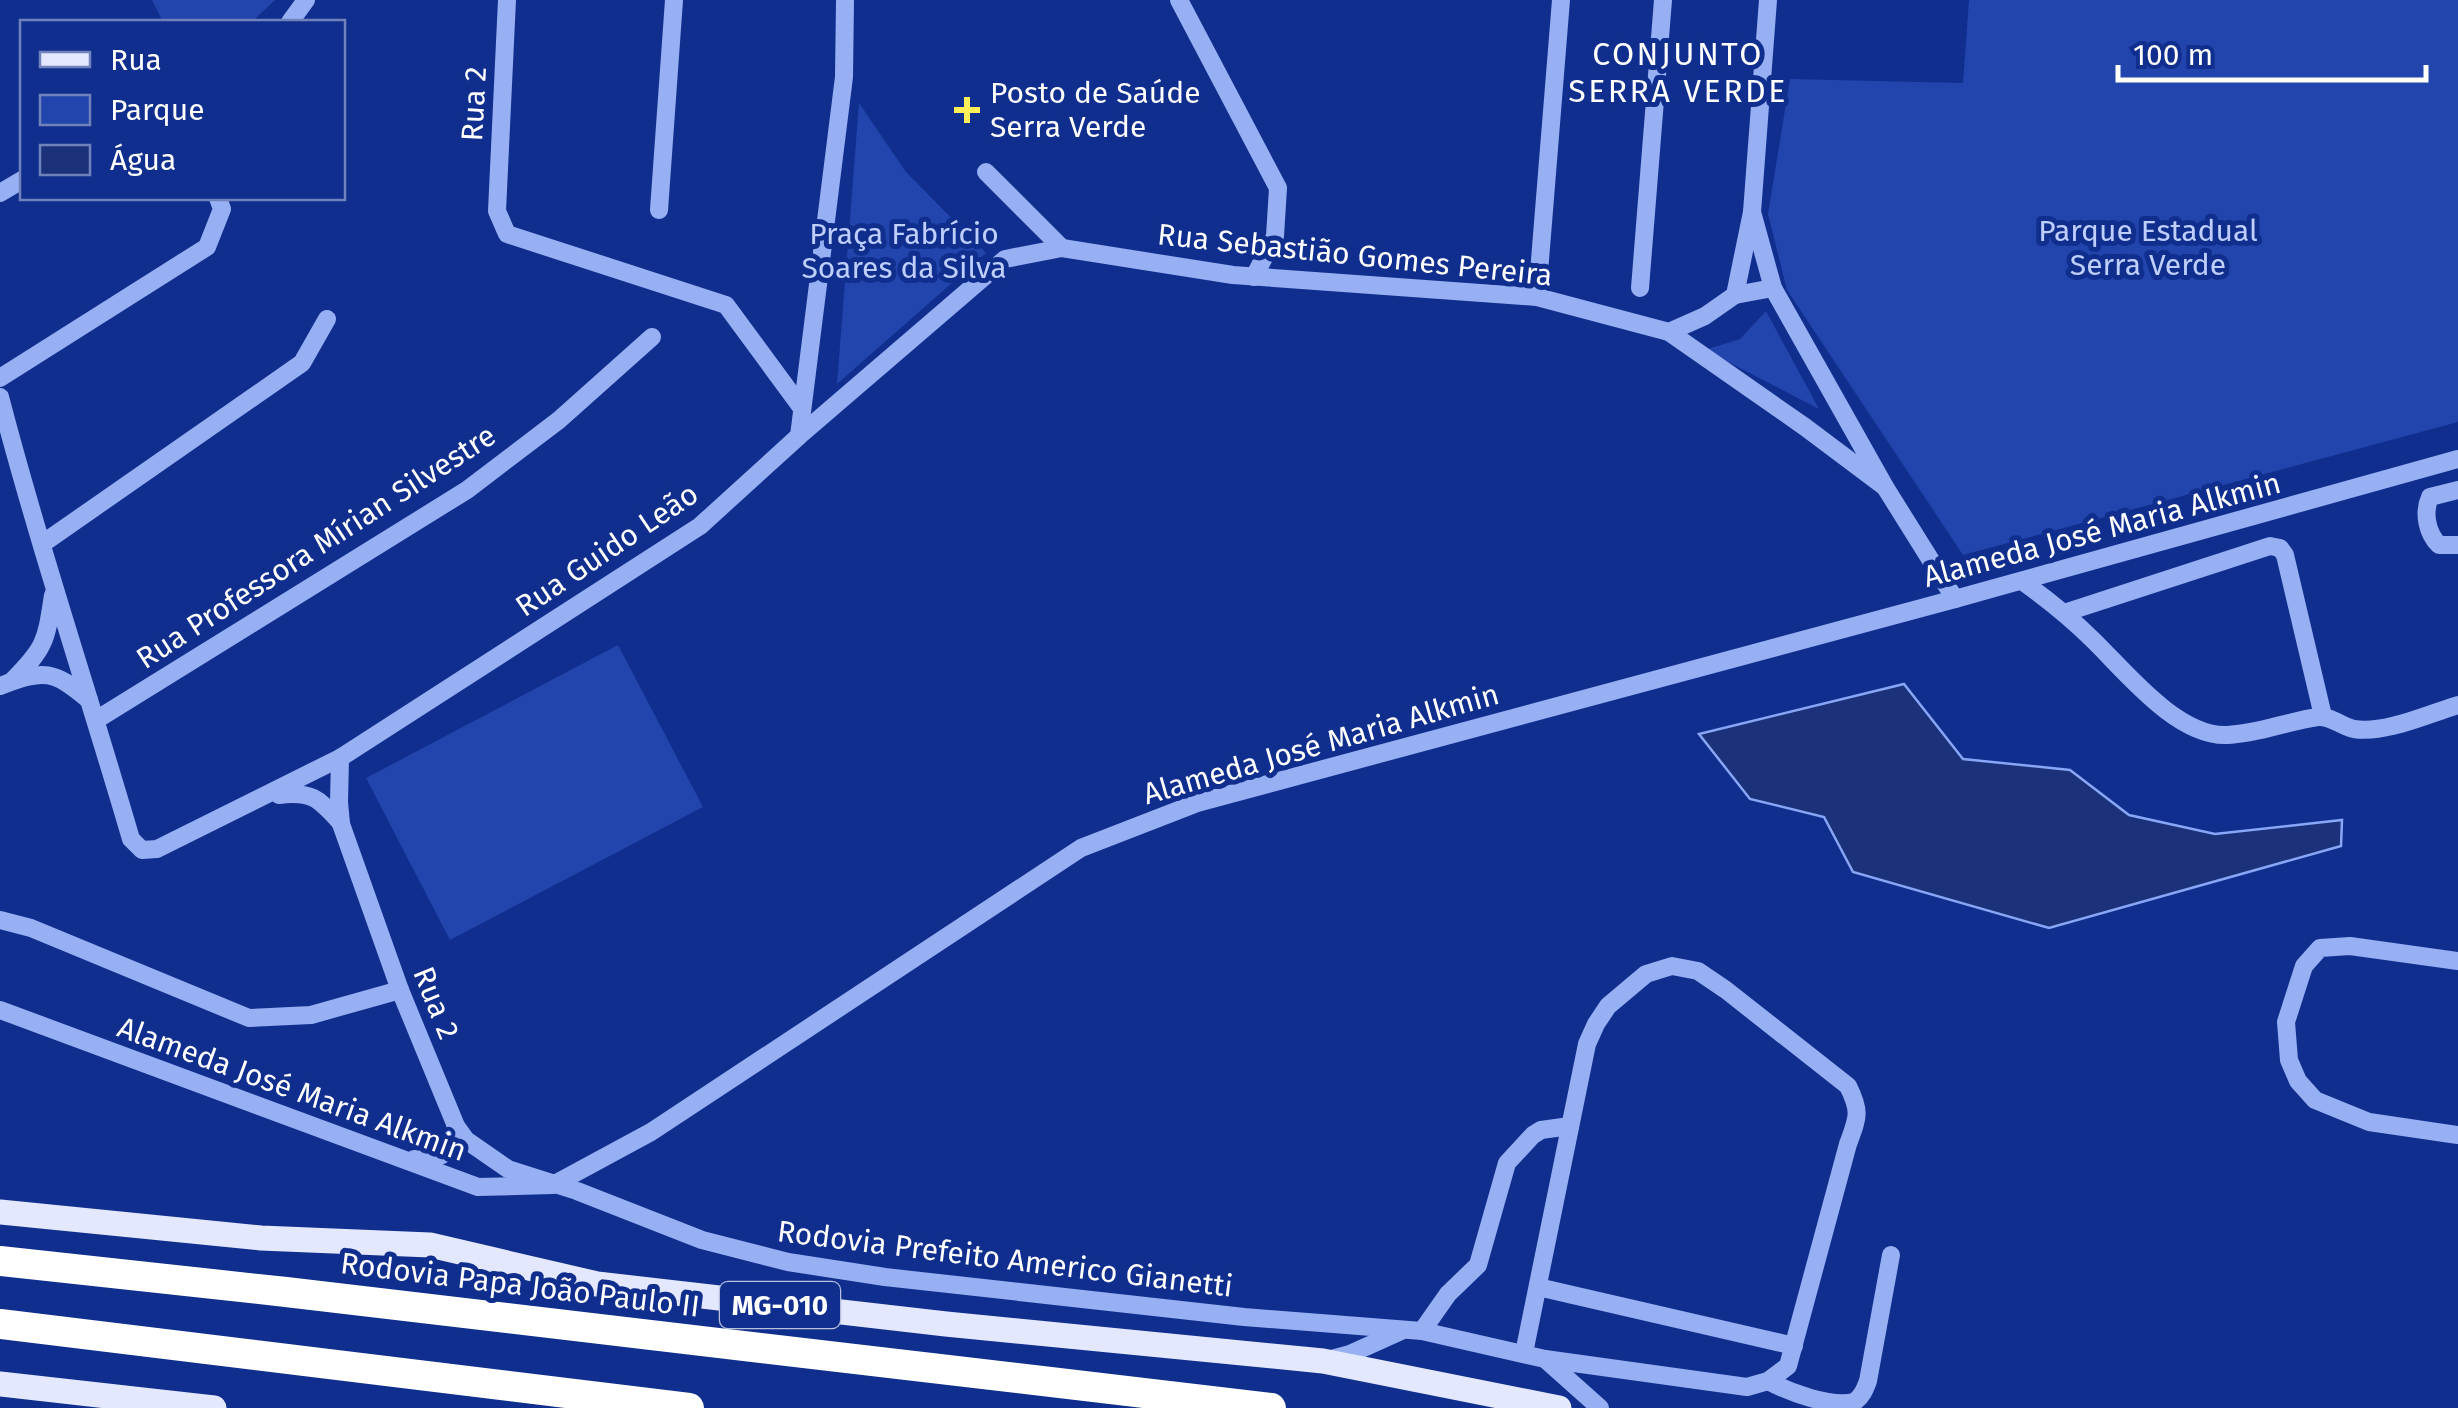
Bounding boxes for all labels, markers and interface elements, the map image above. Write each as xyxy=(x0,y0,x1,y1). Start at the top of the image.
legend xyxy=(20,20,345,200)
scale bar xyxy=(2118,20,2426,82)
district label: CONJUNTO SERRA VERDE xyxy=(1568,35,1788,110)
text: 100 m xyxy=(2133,37,2213,73)
text: Rua xyxy=(110,42,162,78)
street label: Rua 2 xyxy=(454,66,494,142)
place label: Posto de Saúde Serra Verde xyxy=(990,75,1201,145)
text: Parque xyxy=(110,92,205,128)
marker: Posto de Saúde Serra Verde xyxy=(954,97,980,123)
text: Água xyxy=(110,142,176,178)
park label: Parque Estadual Serra Verde xyxy=(2038,213,2258,283)
park label: Praça Fabrício Soares da Silva xyxy=(802,216,1007,286)
street label: Rua Sebastião Gomes Pereira xyxy=(1156,216,1554,294)
street label: Rua Professora Mírian Silvestre xyxy=(130,417,502,677)
street label: Alameda José Maria Alkmin xyxy=(1919,465,2285,595)
street label: Rua Guido Leão xyxy=(509,476,705,624)
street label: Alameda José Maria Alkmin xyxy=(1139,676,1503,812)
street label: Rua 2 xyxy=(405,962,467,1044)
street label: Alameda José Maria Alkmin xyxy=(113,1009,471,1169)
street label: Rodovia Prefeito Americo Gianetti xyxy=(775,1213,1235,1305)
street label: Rodovia Papa João Paulo II xyxy=(338,1245,702,1325)
road number: MG-010 xyxy=(720,1282,840,1328)

